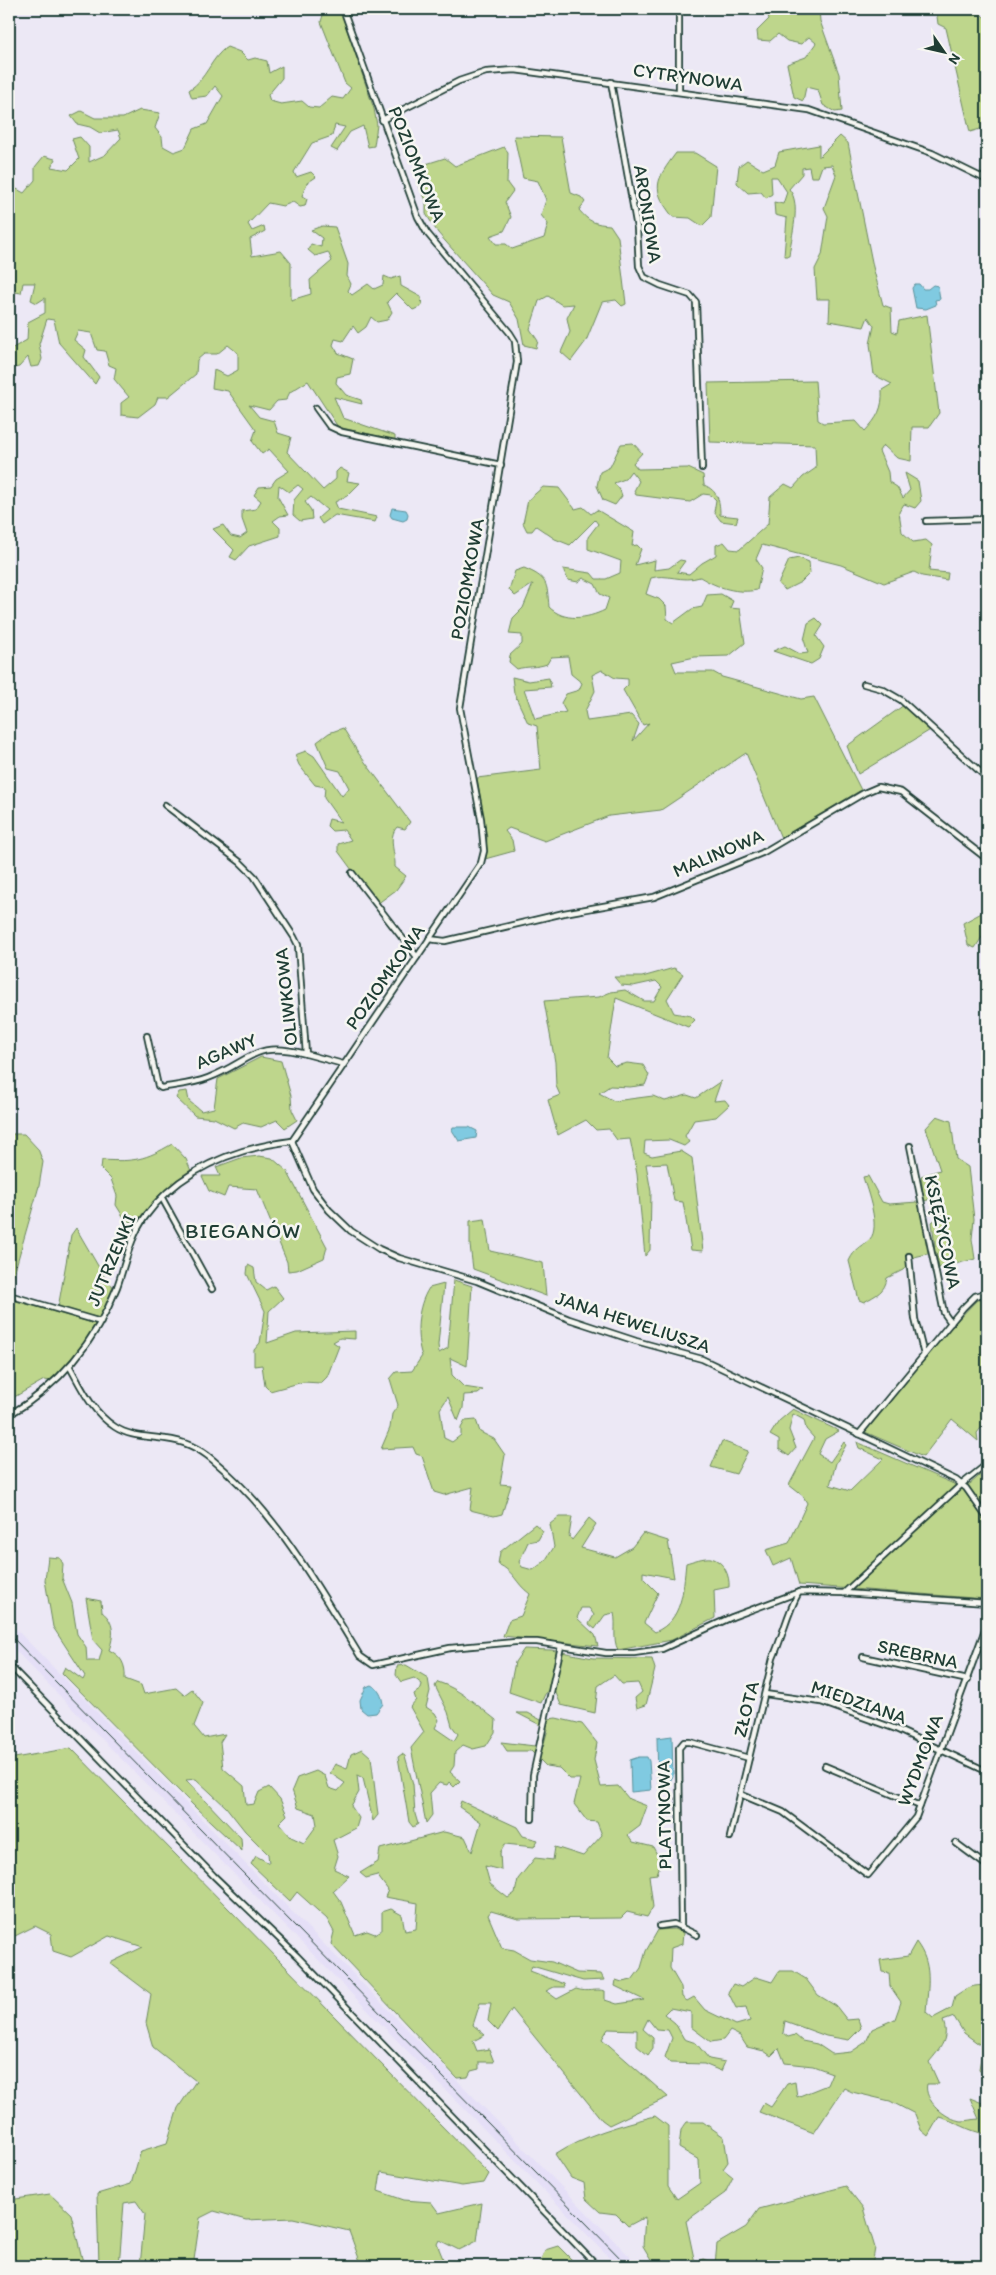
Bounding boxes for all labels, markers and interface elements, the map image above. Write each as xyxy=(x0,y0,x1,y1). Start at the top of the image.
north arrow xyxy=(918,28,968,78)
text: N xyxy=(945,50,964,68)
street label: CYTRYNOWA xyxy=(632,58,744,96)
street label: POZIOMKOWA xyxy=(383,103,451,225)
street label: ARONIOWA xyxy=(629,163,667,265)
street label: POZIOMKOWA xyxy=(445,516,489,642)
street label: MALINOWA xyxy=(669,824,767,882)
street label: POZIOMKOWA xyxy=(340,920,430,1034)
street label: OLIWKOWA xyxy=(269,947,303,1047)
street label: AGAWY xyxy=(192,1028,260,1074)
street label: KSIĘŻYCOWA xyxy=(920,1173,966,1291)
street label: JUTRZENKI xyxy=(81,1211,141,1309)
district label: BIEGANÓW xyxy=(185,1218,301,1243)
street label: JANA HEWELIUSZA xyxy=(553,1286,713,1358)
street label: SREBRNA xyxy=(876,1634,960,1674)
street label: MIEDZIANA xyxy=(808,1675,910,1729)
street label: ZŁOTA xyxy=(728,1679,764,1739)
street label: WYDMOWA xyxy=(892,1711,948,1809)
street label: PLATYNOWA xyxy=(652,1760,676,1870)

